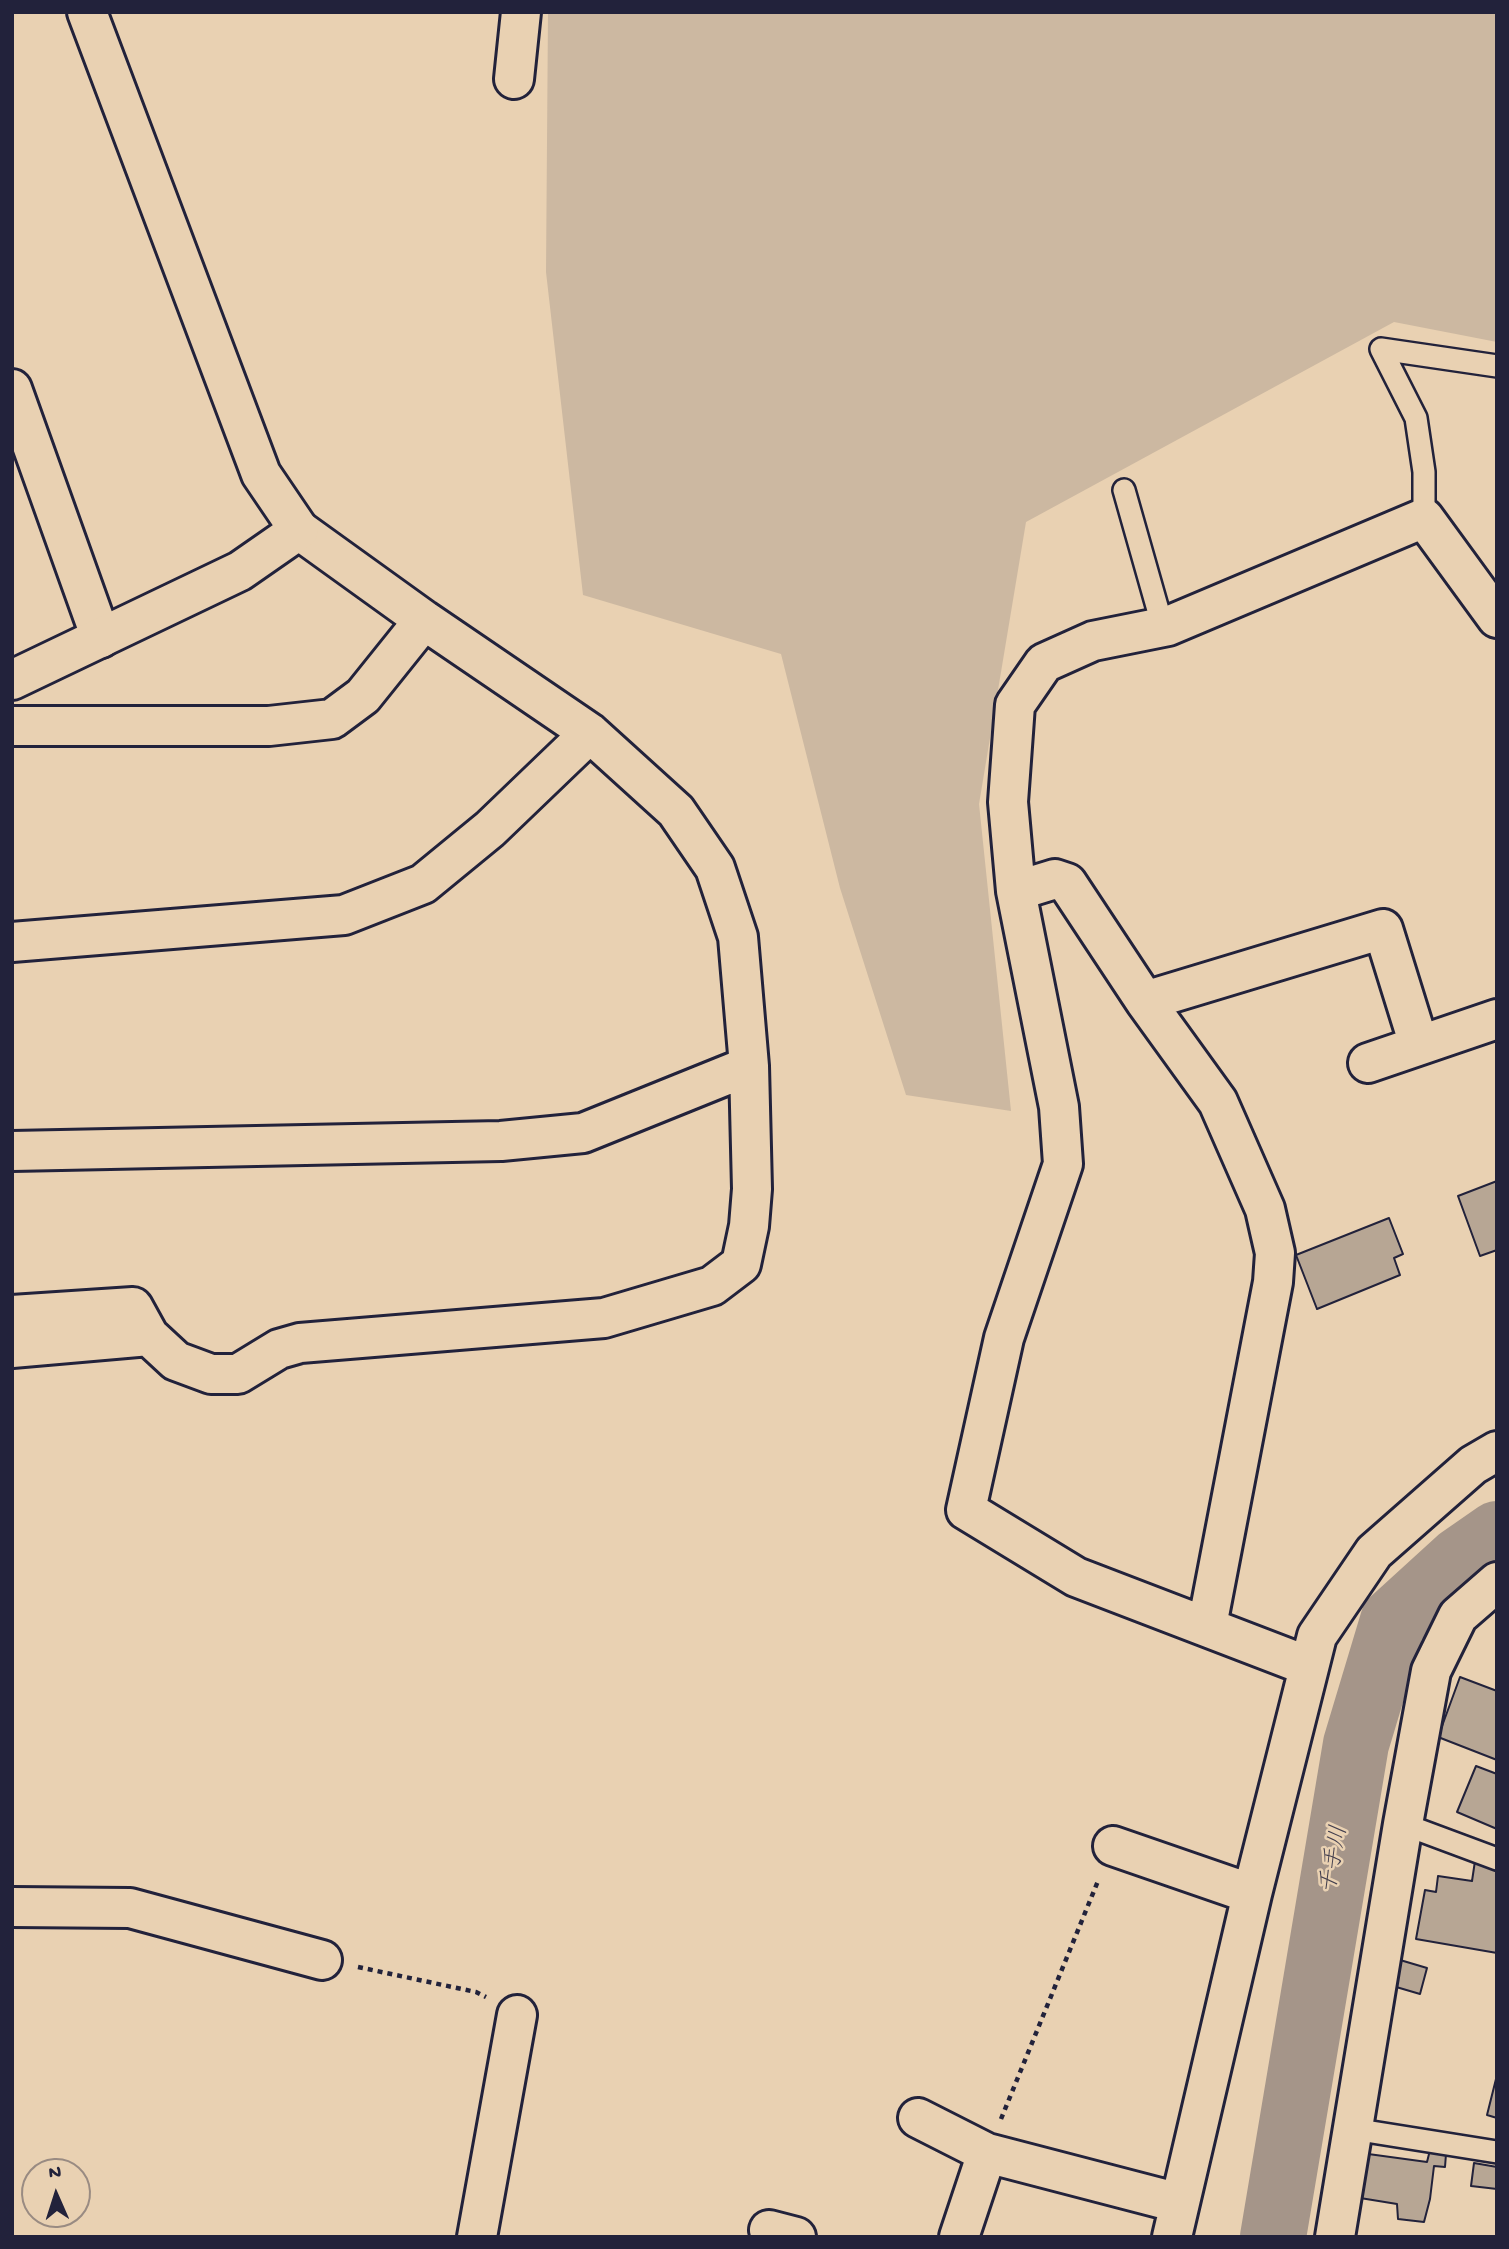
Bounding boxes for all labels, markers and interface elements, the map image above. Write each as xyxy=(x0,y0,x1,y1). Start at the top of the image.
water label: 千手川 xyxy=(1316,1824,1356,1896)
north arrow xyxy=(21,2158,91,2228)
text: N xyxy=(48,2162,62,2185)

